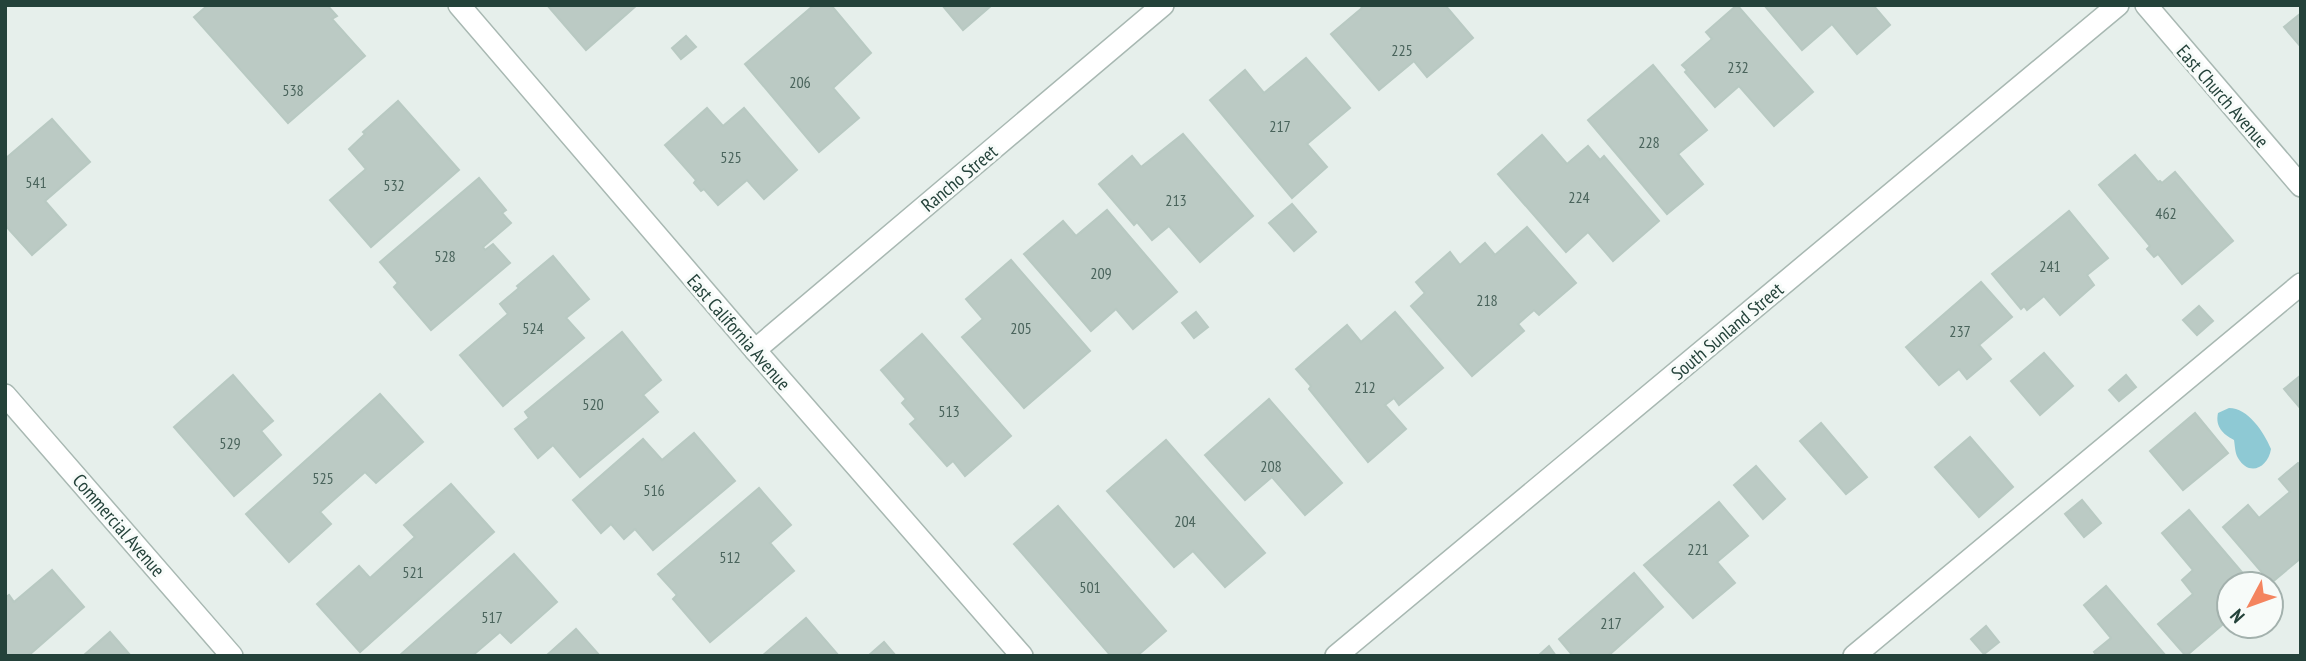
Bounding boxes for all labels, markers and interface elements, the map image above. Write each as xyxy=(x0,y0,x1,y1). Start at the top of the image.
house number: 225 xyxy=(1391,40,1413,60)
street label: East Church Avenue xyxy=(2172,40,2274,153)
house number: 232 xyxy=(1727,57,1749,77)
house number: 206 xyxy=(789,72,811,92)
house number: 538 xyxy=(282,80,304,100)
house number: 217 xyxy=(1269,116,1291,136)
house number: 228 xyxy=(1638,132,1660,152)
street label: Rancho Street xyxy=(916,139,1002,217)
house number: 525 xyxy=(720,147,742,167)
house number: 541 xyxy=(25,172,47,192)
house number: 532 xyxy=(383,175,405,195)
house number: 224 xyxy=(1568,187,1590,207)
house number: 213 xyxy=(1165,190,1187,210)
house number: 462 xyxy=(2155,203,2177,223)
house number: 528 xyxy=(434,246,456,266)
house number: 241 xyxy=(2039,256,2061,276)
house number: 209 xyxy=(1090,263,1112,283)
street label: East California Avenue xyxy=(682,269,796,395)
street label: South Sunland Street xyxy=(1666,277,1788,385)
house number: 218 xyxy=(1476,290,1498,310)
house number: 524 xyxy=(522,318,544,338)
house number: 205 xyxy=(1010,318,1032,338)
house number: 237 xyxy=(1949,321,1971,341)
house number: 212 xyxy=(1354,377,1376,397)
house number: 520 xyxy=(582,394,604,414)
house number: 513 xyxy=(938,401,960,421)
house number: 529 xyxy=(219,433,241,453)
house number: 208 xyxy=(1260,456,1282,476)
house number: 525 xyxy=(312,468,334,488)
street label: Commercial Avenue xyxy=(68,469,170,582)
house number: 516 xyxy=(643,480,665,500)
house number: 204 xyxy=(1174,511,1196,531)
house number: 221 xyxy=(1687,539,1709,559)
house number: 512 xyxy=(719,547,741,567)
house number: 521 xyxy=(402,562,424,582)
north arrow xyxy=(2215,570,2285,640)
house number: 501 xyxy=(1079,577,1101,597)
text: N xyxy=(2225,604,2250,628)
house number: 517 xyxy=(481,607,503,627)
house number: 217 xyxy=(1600,613,1622,633)

